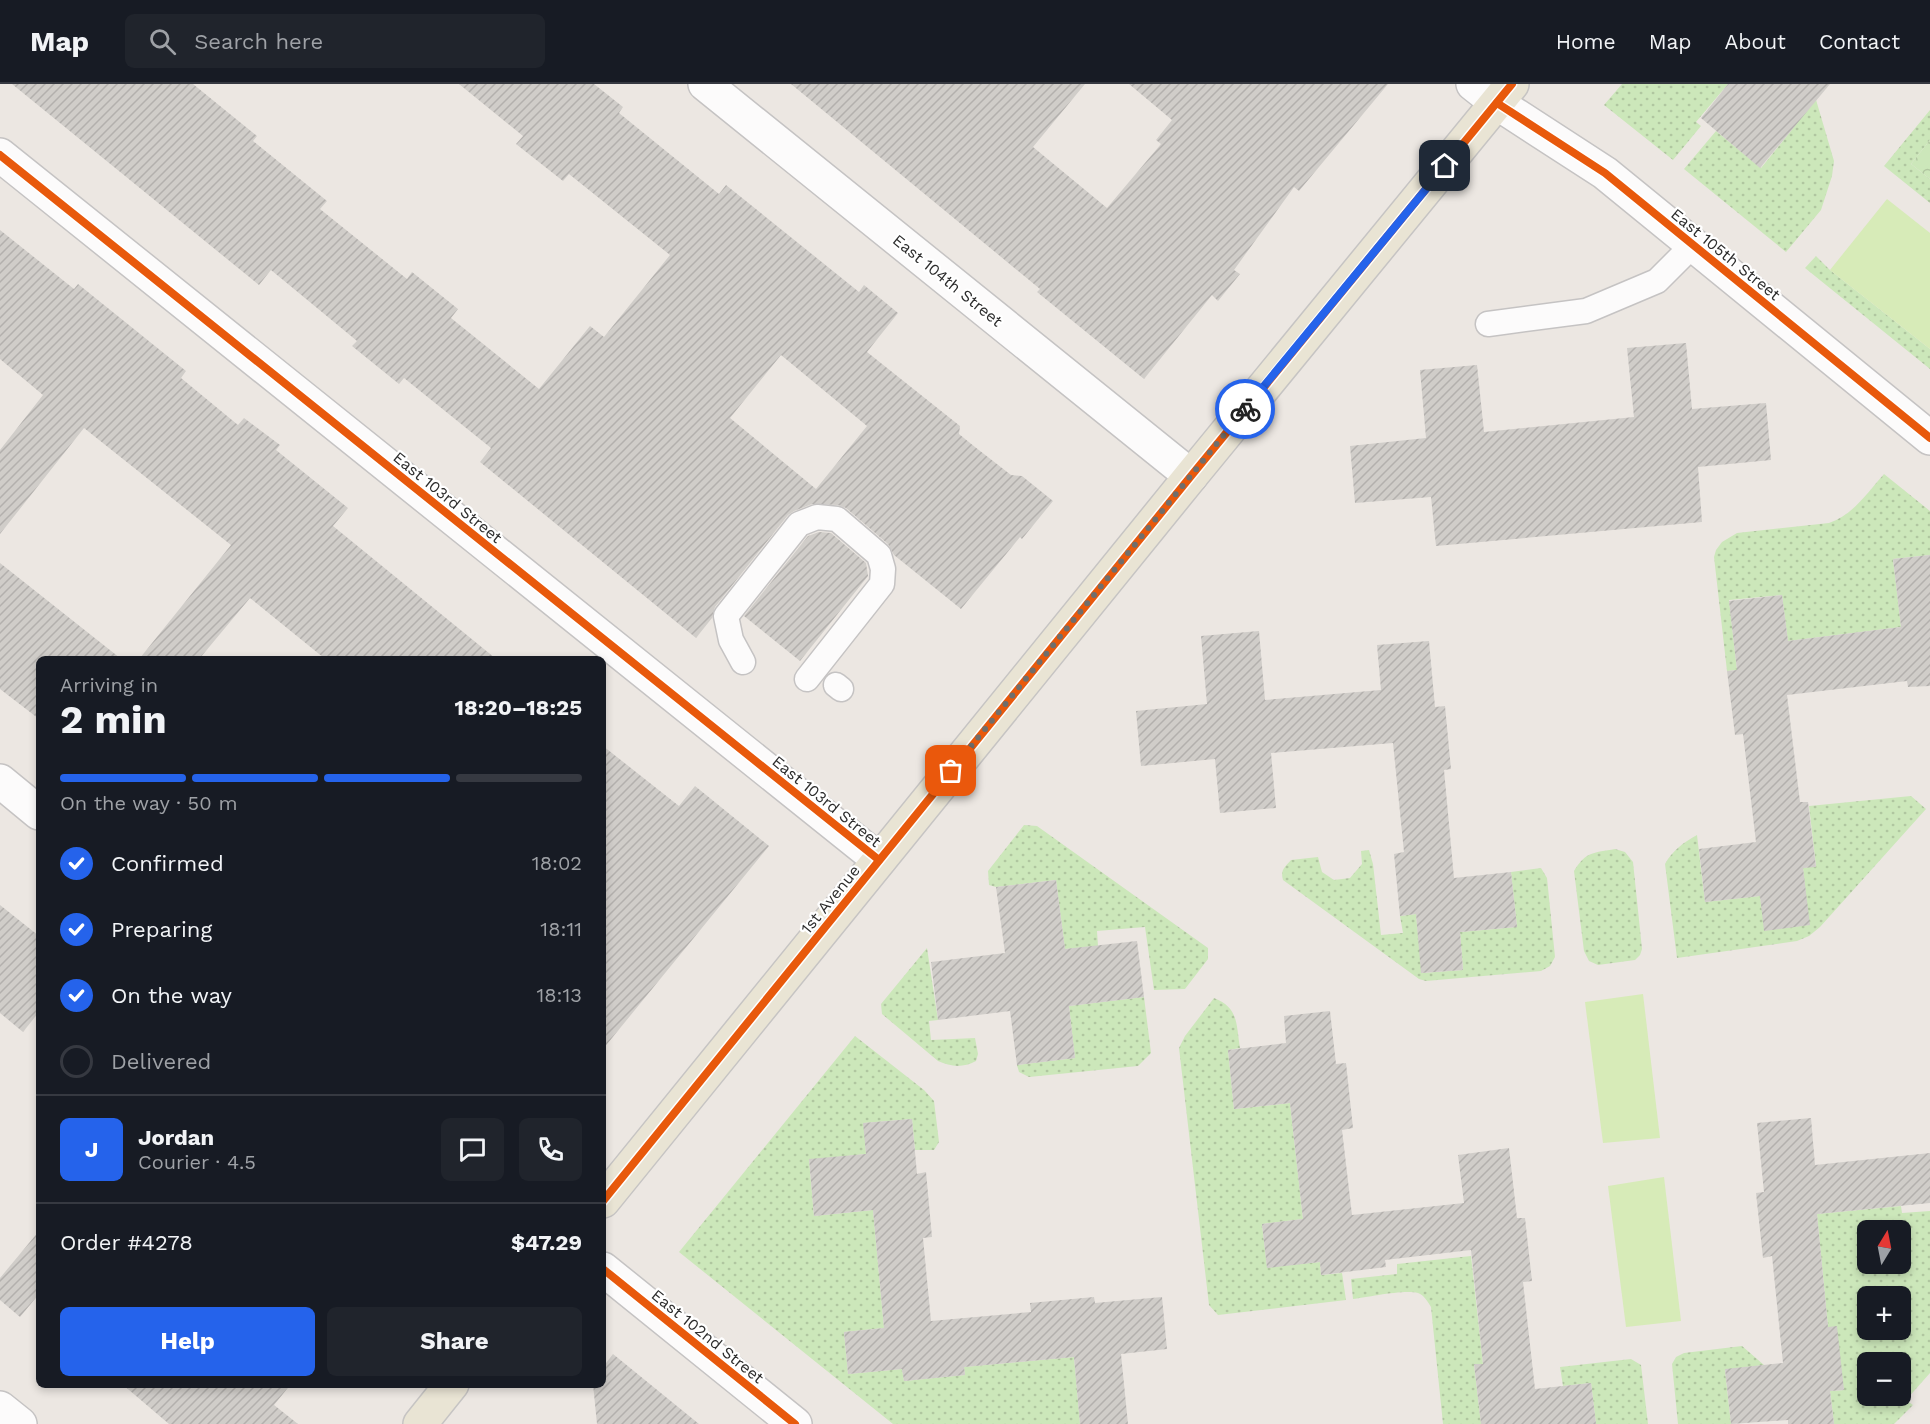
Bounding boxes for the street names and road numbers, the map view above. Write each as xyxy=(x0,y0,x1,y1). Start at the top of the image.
street label: East 105th Street xyxy=(1667,204,1784,305)
street label: East 104th Street xyxy=(889,230,1007,331)
street label: East 103rd Street xyxy=(389,448,506,547)
street label: East 103rd Street xyxy=(768,752,885,851)
street label: 1st Avenue xyxy=(797,861,864,937)
street label: East 102nd Street xyxy=(648,1285,768,1388)

